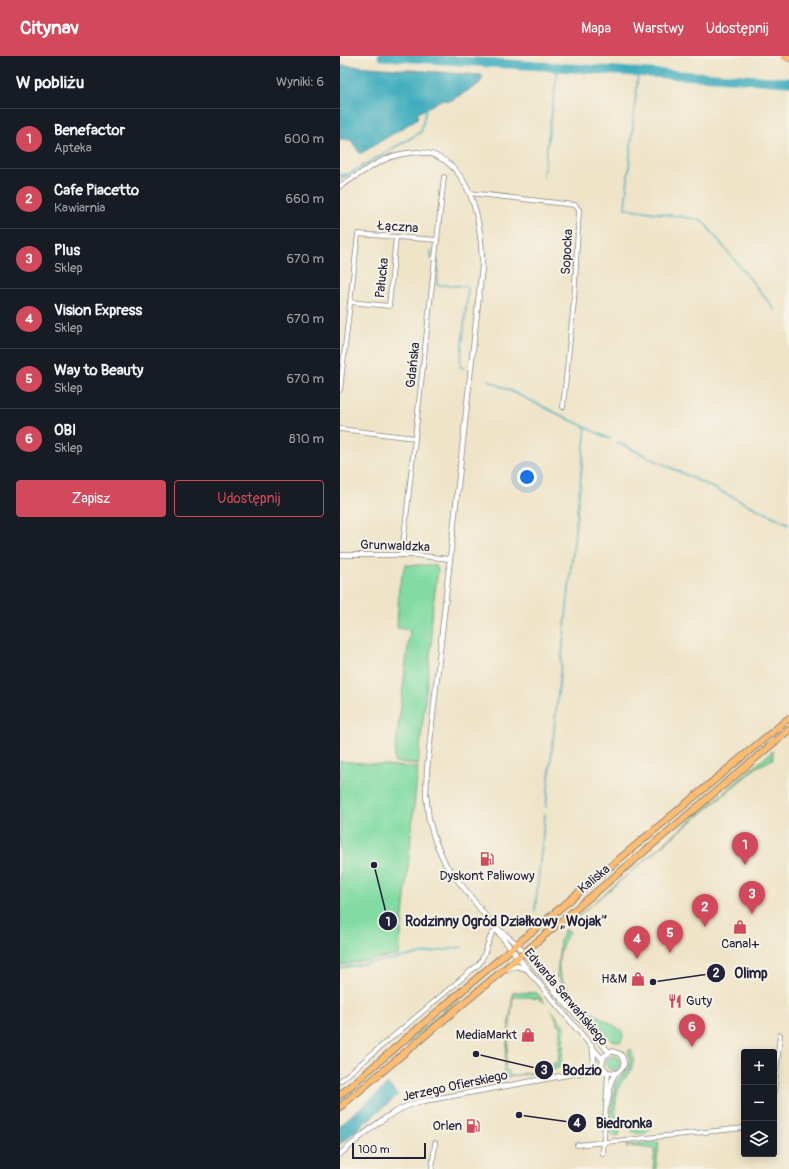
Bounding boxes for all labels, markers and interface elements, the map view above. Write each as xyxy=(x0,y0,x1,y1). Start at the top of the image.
text: Citynav xyxy=(20,16,79,40)
text: Mapa xyxy=(581,20,611,37)
text: Warstwy xyxy=(633,20,684,37)
text: Udostępnij xyxy=(706,20,769,37)
text: W pobliżu xyxy=(16,72,84,93)
text: Wyniki: 6 xyxy=(276,74,324,90)
text: Benefactor xyxy=(54,121,125,140)
text: 1 xyxy=(26,131,32,147)
text: 600 m xyxy=(284,131,324,147)
text: Apteka xyxy=(54,140,92,156)
text: Cafe Piacetto xyxy=(54,181,139,200)
text: 2 xyxy=(25,191,33,207)
text: 660 m xyxy=(286,191,324,207)
text: Kawiarnia xyxy=(54,200,105,216)
street label: Łączna xyxy=(376,218,419,236)
street label: Sopocka xyxy=(558,229,576,275)
text: Plus xyxy=(54,241,80,260)
text: 3 xyxy=(25,251,33,267)
text: 670 m xyxy=(286,251,324,267)
street label: Pałucka xyxy=(372,257,392,299)
text: Sklep xyxy=(54,260,83,276)
text: Vision Express xyxy=(54,301,142,320)
text: 4 xyxy=(25,311,33,327)
text: 670 m xyxy=(286,311,324,327)
text: Sklep xyxy=(54,320,83,336)
street label: Gdańska xyxy=(403,341,423,389)
text: Way to Beauty xyxy=(54,361,143,380)
text: 5 xyxy=(25,371,33,387)
text: 670 m xyxy=(286,371,324,387)
text: Sklep xyxy=(54,380,83,396)
text: OBI xyxy=(54,421,76,440)
text: 6 xyxy=(25,431,33,447)
text: 810 m xyxy=(289,431,324,447)
text: Sklep xyxy=(54,440,83,456)
your location xyxy=(517,467,537,487)
button: Zapisz xyxy=(16,480,166,517)
button: Udostępnij xyxy=(174,480,324,517)
street label: Grunwaldzka xyxy=(360,537,430,555)
pin: 1 xyxy=(732,832,758,865)
fuel station icon: Dyskont Paliwowy xyxy=(479,851,495,867)
street label: Kaliska xyxy=(575,861,613,897)
place label: Dyskont Paliwowy xyxy=(439,868,535,884)
pin: 3 xyxy=(739,881,765,914)
pin: 2 xyxy=(692,894,718,927)
callout: Rodzinny Ogród Działkowy „Wojak” xyxy=(378,908,615,934)
text: Rodzinny Ogród Działkowy „Wojak” xyxy=(405,913,607,930)
text: 1 xyxy=(386,915,390,930)
shop icon: Canal+ xyxy=(732,919,748,935)
pin: 5 xyxy=(657,920,683,953)
pin: 4 xyxy=(624,926,650,959)
place label: Canal+ xyxy=(721,936,759,952)
street label: Edwarda Serwańskiego xyxy=(521,945,611,1049)
callout: Olimp xyxy=(706,960,776,986)
text: Olimp xyxy=(734,965,768,982)
text: 2 xyxy=(713,966,720,981)
place label: H&M xyxy=(601,971,627,987)
shop icon: H&M xyxy=(630,971,646,987)
restaurant icon: Guty xyxy=(667,993,683,1009)
place label: Guty xyxy=(686,993,712,1009)
pin: 6 xyxy=(679,1014,705,1047)
place label: MediaMarkt xyxy=(456,1027,518,1043)
shop icon: MediaMarkt xyxy=(520,1027,536,1043)
map controls xyxy=(741,1049,777,1157)
button: + xyxy=(741,1049,777,1085)
callout: Bodzio xyxy=(534,1057,610,1083)
text: Bodzio xyxy=(562,1062,602,1079)
text: 3 xyxy=(541,1063,548,1078)
street label: Jerzego Ofierskiego xyxy=(401,1067,509,1105)
button: − xyxy=(741,1085,777,1121)
callout: Biedronka xyxy=(567,1110,660,1136)
text: Biedronka xyxy=(596,1115,653,1132)
text: 4 xyxy=(573,1116,581,1131)
place label: Orlen xyxy=(433,1118,462,1134)
fuel station icon: Orlen xyxy=(465,1118,481,1134)
button: layers xyxy=(741,1121,777,1157)
scale bar xyxy=(352,1141,426,1160)
text: 100 m xyxy=(358,1143,389,1156)

